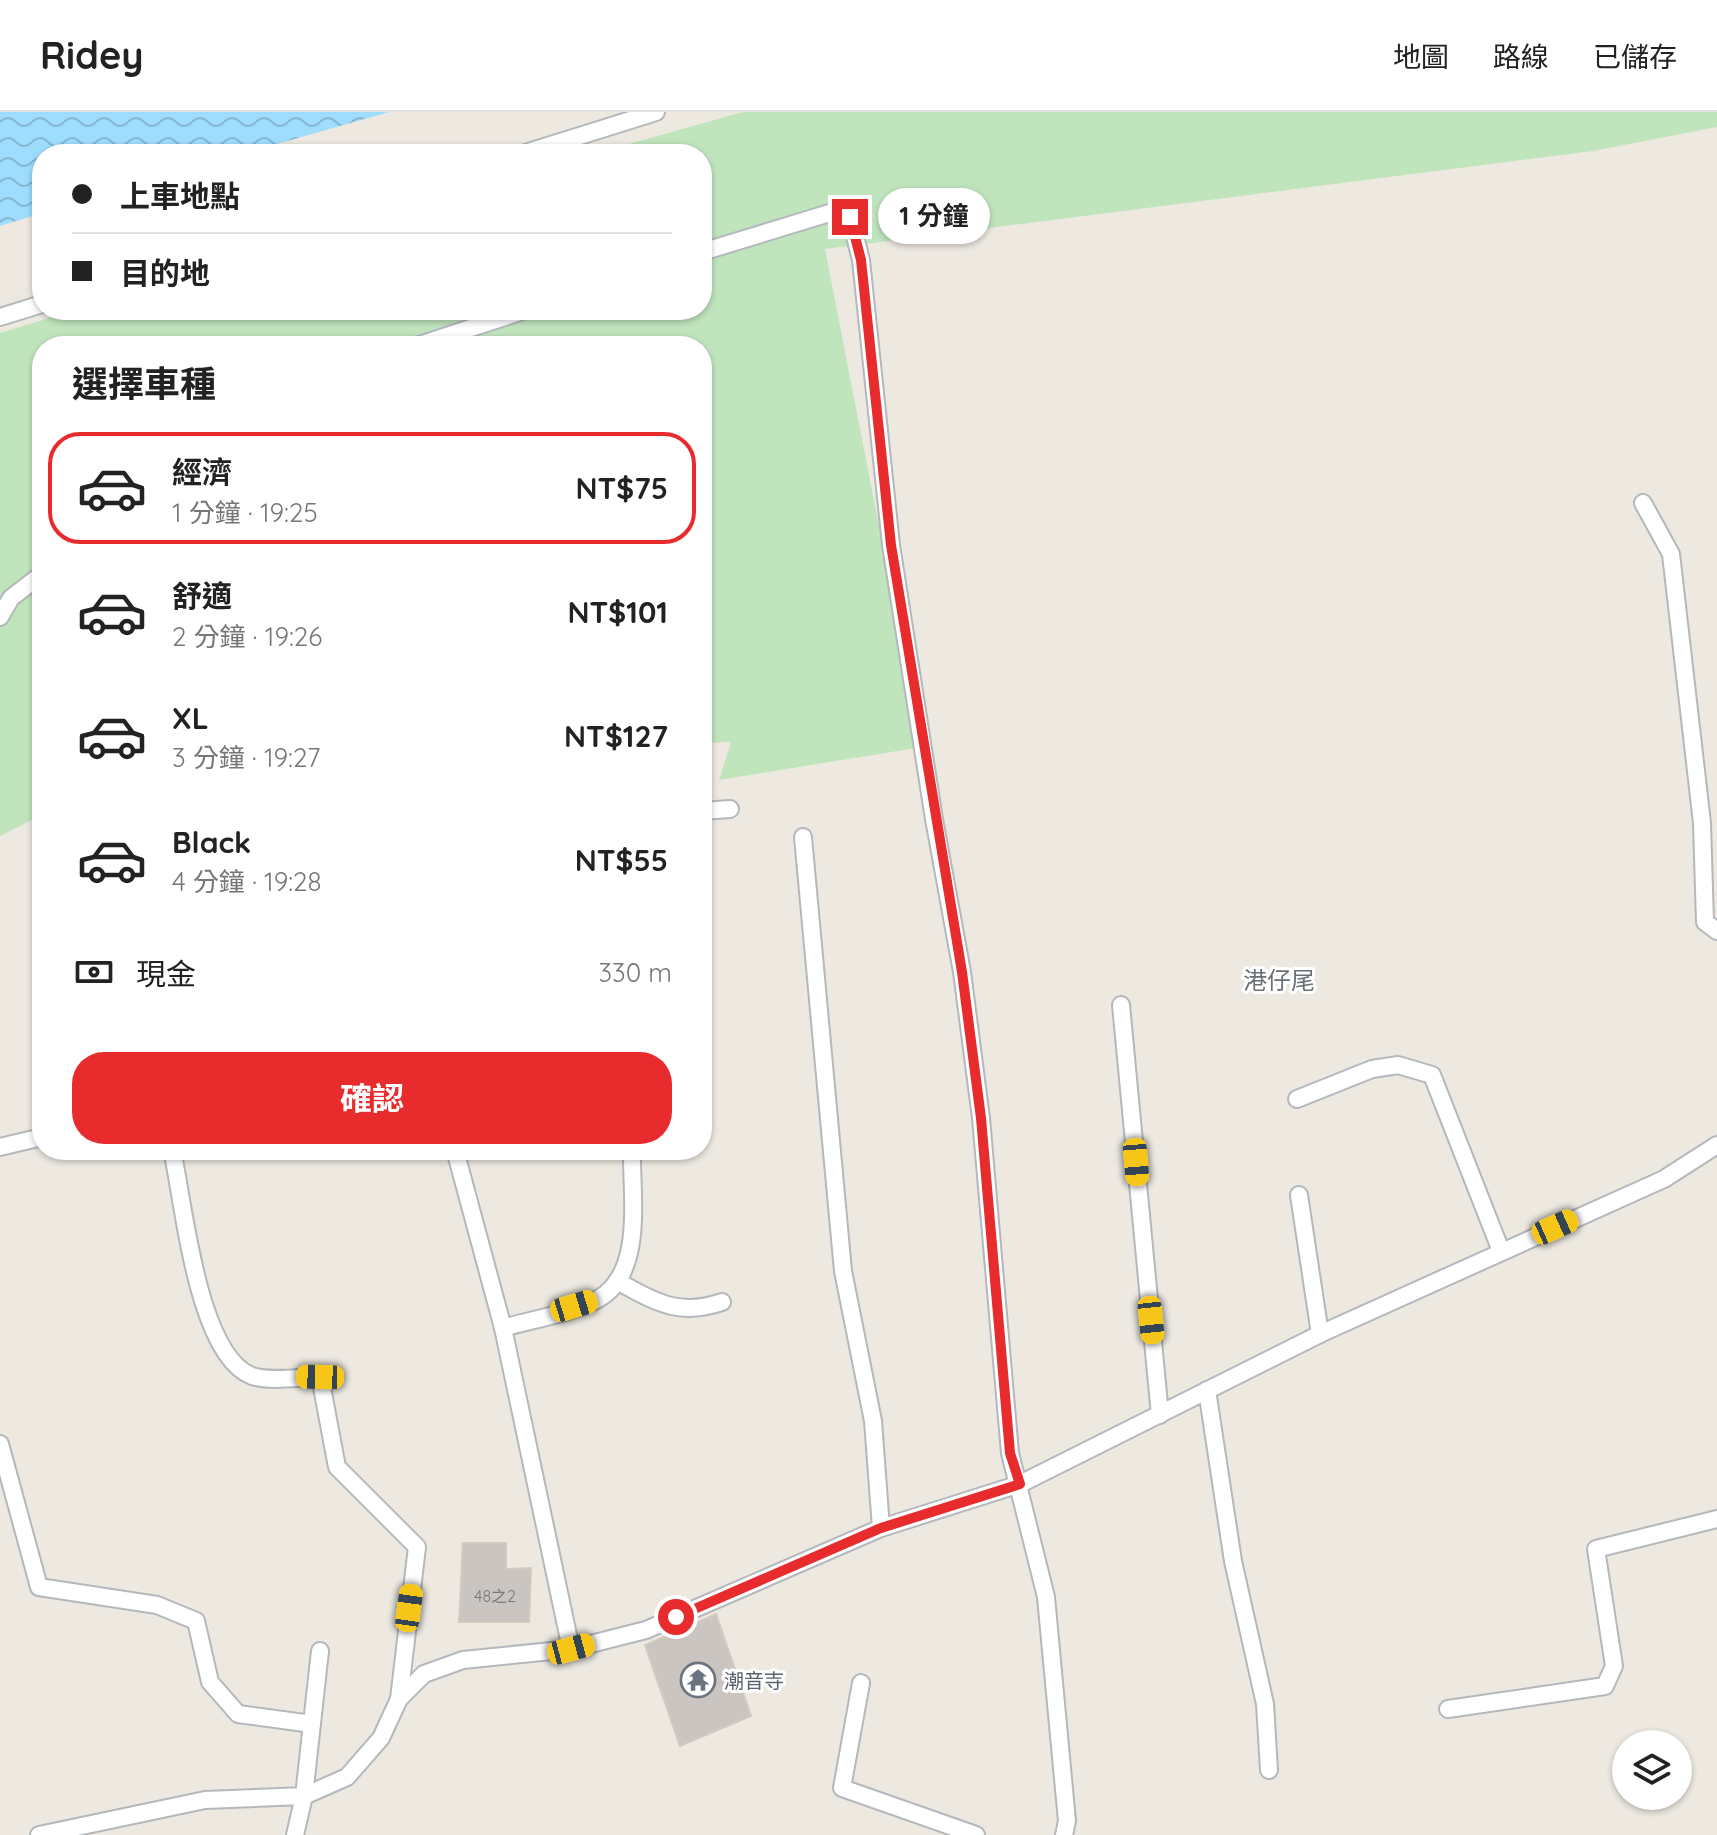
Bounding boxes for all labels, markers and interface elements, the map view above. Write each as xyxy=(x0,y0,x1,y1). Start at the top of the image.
text: Ridey xyxy=(40,31,143,79)
text: 地圖 xyxy=(1393,39,1449,74)
text: 路線 xyxy=(1493,39,1549,74)
text: 已儲存 xyxy=(1593,39,1677,74)
text: 上車地點 xyxy=(120,177,240,215)
callout: 1 分鐘 xyxy=(878,189,990,245)
route end xyxy=(832,199,868,235)
text: 1 分鐘 xyxy=(899,199,969,232)
text: 目的地 xyxy=(120,254,210,292)
text: 選擇車種 xyxy=(72,361,216,406)
icon: car xyxy=(76,452,148,524)
text: 經濟 xyxy=(172,453,232,491)
text: NT$75 xyxy=(576,469,668,507)
text: 1 分鐘 · 19:25 xyxy=(172,496,318,529)
icon: car xyxy=(76,576,148,648)
text: 舒適 xyxy=(172,577,232,615)
text: NT$101 xyxy=(568,593,668,631)
text: 2 分鐘 · 19:26 xyxy=(172,620,322,653)
text: XL xyxy=(172,699,209,737)
icon: car xyxy=(76,700,148,772)
text: NT$127 xyxy=(564,717,668,755)
text: 3 分鐘 · 19:27 xyxy=(172,741,320,774)
text: Black xyxy=(172,823,251,861)
icon: car xyxy=(76,824,148,896)
text: NT$55 xyxy=(575,841,668,879)
text: 4 分鐘 · 19:28 xyxy=(172,865,322,898)
icon: cash xyxy=(72,950,116,994)
text: 現金 xyxy=(136,955,196,993)
text: 330 m xyxy=(598,956,672,989)
district label: 港仔尾 xyxy=(1243,965,1315,995)
button: 確認 xyxy=(72,1052,672,1144)
car xyxy=(1122,1137,1150,1187)
car xyxy=(1528,1206,1582,1248)
car xyxy=(548,1288,600,1324)
car xyxy=(1137,1295,1165,1345)
car xyxy=(296,1365,344,1389)
car xyxy=(394,1583,424,1633)
house number: 48之2 xyxy=(474,1586,516,1606)
route start xyxy=(658,1599,694,1635)
car xyxy=(545,1631,597,1667)
temple icon: 潮音寺 xyxy=(679,1661,717,1699)
place label: 潮音寺 xyxy=(724,1668,784,1693)
map controls xyxy=(1612,1730,1692,1810)
button: layers xyxy=(1612,1730,1692,1810)

